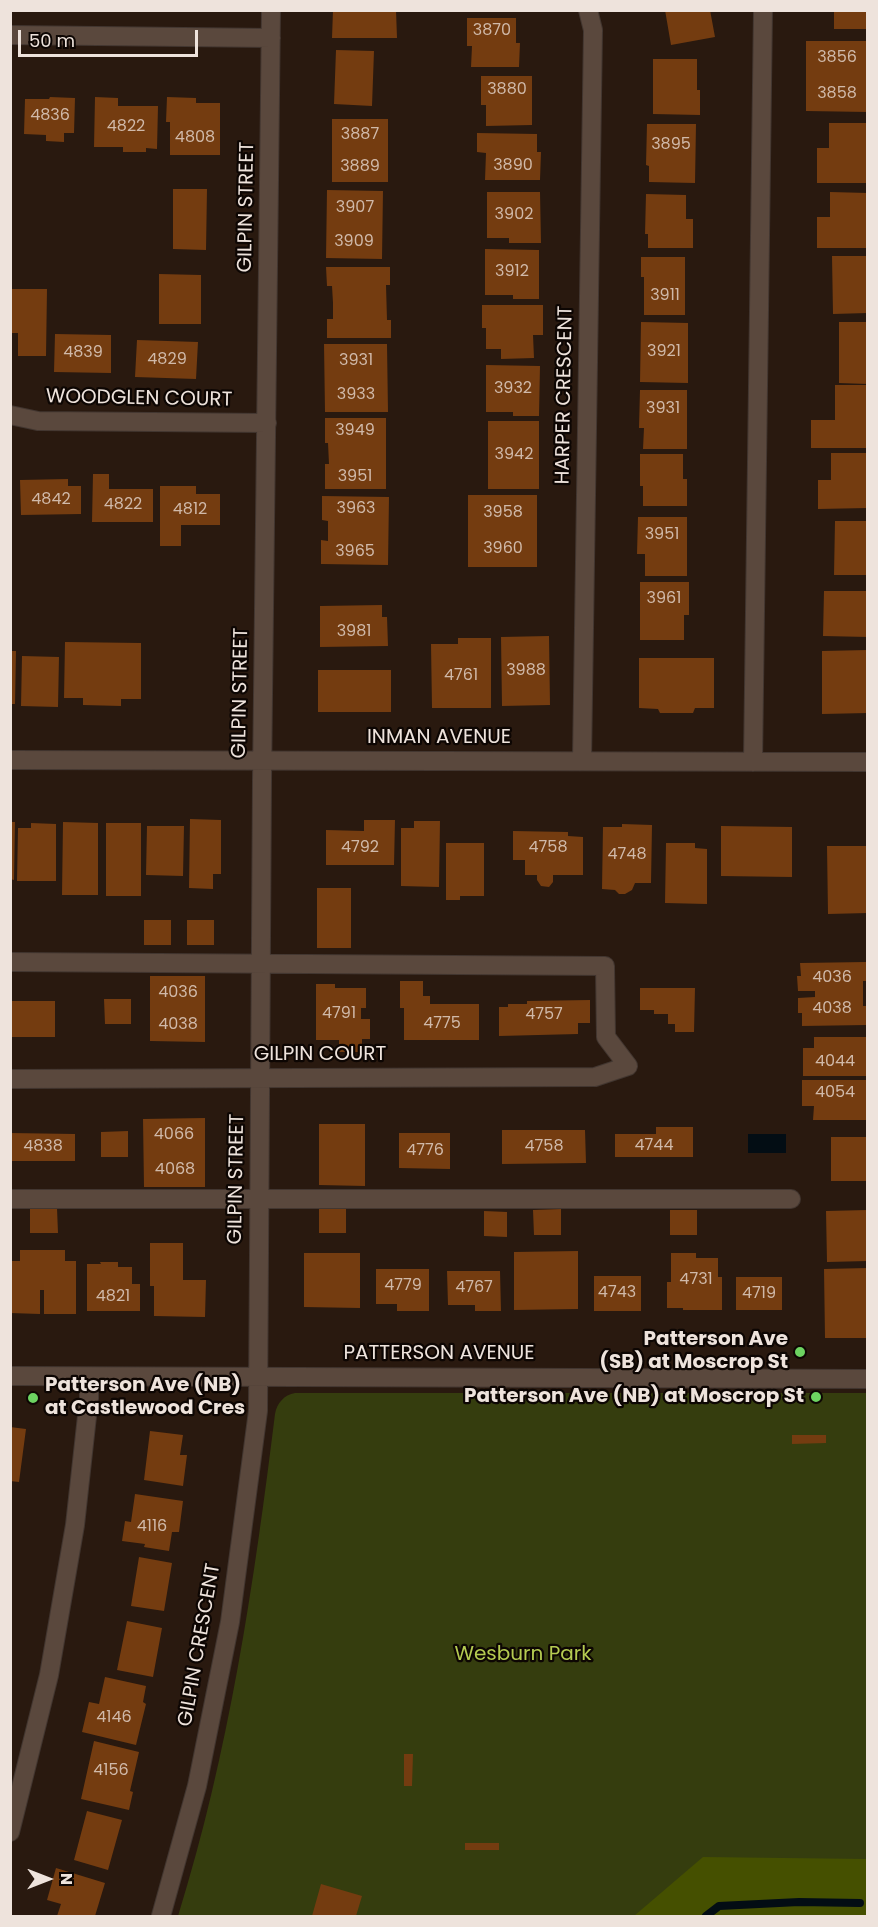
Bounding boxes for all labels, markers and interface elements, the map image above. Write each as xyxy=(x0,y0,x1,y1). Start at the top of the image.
scale bar xyxy=(21,18,201,56)
house number: 3870 xyxy=(473,21,511,41)
text: 50 m xyxy=(29,28,75,53)
house number: 3856 xyxy=(817,48,857,68)
house number: 3880 xyxy=(487,80,527,100)
house number: 3858 xyxy=(817,84,857,104)
house number: 4836 xyxy=(30,106,70,126)
house number: 4822 xyxy=(107,117,145,137)
house number: 3887 xyxy=(341,125,379,145)
house number: 4808 xyxy=(175,128,215,148)
house number: 3895 xyxy=(651,135,691,155)
street label: GILPIN STREET xyxy=(234,141,260,273)
house number: 3890 xyxy=(493,156,533,176)
house number: 3889 xyxy=(340,157,380,177)
house number: 3907 xyxy=(336,198,374,218)
house number: 3902 xyxy=(495,205,533,225)
house number: 3909 xyxy=(334,232,374,252)
house number: 3912 xyxy=(495,262,529,282)
house number: 3911 xyxy=(650,286,680,306)
street label: HARPER CRESCENT xyxy=(551,305,579,485)
house number: 3921 xyxy=(647,342,681,362)
house number: 4839 xyxy=(63,343,103,363)
house number: 4829 xyxy=(147,350,187,370)
house number: 3931 xyxy=(339,351,373,371)
house number: 3932 xyxy=(494,379,532,399)
street label: WOODGLEN COURT xyxy=(46,385,232,413)
house number: 3933 xyxy=(337,385,375,405)
house number: 3931 xyxy=(646,399,680,419)
house number: 3949 xyxy=(335,421,375,441)
house number: 3942 xyxy=(495,445,533,465)
house number: 3951 xyxy=(338,467,372,487)
house number: 4842 xyxy=(31,490,71,510)
house number: 4822 xyxy=(104,495,142,515)
house number: 3963 xyxy=(336,499,376,519)
house number: 4812 xyxy=(173,500,207,520)
house number: 3958 xyxy=(483,503,523,523)
house number: 3951 xyxy=(645,525,679,545)
house number: 3960 xyxy=(483,539,523,559)
house number: 3965 xyxy=(335,542,375,562)
house number: 3961 xyxy=(647,589,681,609)
house number: 3981 xyxy=(337,622,371,642)
street label: GILPIN STREET xyxy=(228,627,254,759)
house number: 3988 xyxy=(506,661,546,681)
house number: 4761 xyxy=(444,666,478,686)
street label: INMAN AVENUE xyxy=(367,726,511,750)
house number: 4792 xyxy=(341,838,379,858)
house number: 4758 xyxy=(529,838,567,858)
house number: 4748 xyxy=(608,845,646,865)
house number: 4036 xyxy=(812,968,852,988)
house number: 4036 xyxy=(158,983,198,1003)
house number: 4038 xyxy=(812,999,852,1019)
house number: 4791 xyxy=(322,1004,356,1024)
house number: 4757 xyxy=(525,1005,563,1025)
house number: 4775 xyxy=(423,1014,461,1034)
house number: 4038 xyxy=(158,1015,198,1035)
street label: GILPIN COURT xyxy=(254,1043,386,1067)
house number: 4044 xyxy=(815,1052,855,1072)
house number: 4054 xyxy=(815,1083,855,1103)
street label: GILPIN STREET xyxy=(224,1113,250,1245)
house number: 4066 xyxy=(154,1125,194,1145)
house number: 4744 xyxy=(635,1136,673,1156)
house number: 4838 xyxy=(23,1137,63,1157)
house number: 4758 xyxy=(525,1137,563,1157)
house number: 4776 xyxy=(406,1141,444,1161)
house number: 4068 xyxy=(155,1160,195,1180)
house number: 4731 xyxy=(679,1270,713,1290)
house number: 4779 xyxy=(384,1276,422,1296)
house number: 4767 xyxy=(455,1278,493,1298)
house number: 4743 xyxy=(598,1283,636,1303)
house number: 4719 xyxy=(742,1284,776,1304)
house number: 4821 xyxy=(96,1287,130,1307)
place label: Patterson Ave (SB) at Moscrop St xyxy=(599,1328,788,1375)
street label: PATTERSON AVENUE xyxy=(343,1342,535,1366)
marker: Patterson Ave (SB) at Moscrop St xyxy=(793,1345,807,1359)
place label: Patterson Ave (NB) at Castlewood Cres xyxy=(45,1374,245,1421)
place label: Patterson Ave (NB) at Moscrop St xyxy=(464,1385,804,1409)
marker: Patterson Ave (NB) at Moscrop St xyxy=(809,1390,823,1404)
marker: Patterson Ave (NB) at Castlewood Cres xyxy=(26,1391,40,1405)
house number: 4116 xyxy=(137,1517,167,1537)
street label: GILPIN CRESCENT xyxy=(174,1562,226,1728)
park label: Wesburn Park xyxy=(454,1643,592,1667)
house number: 4146 xyxy=(96,1708,132,1728)
house number: 4156 xyxy=(93,1761,129,1781)
north arrow xyxy=(18,1849,78,1909)
text: N xyxy=(55,1873,78,1885)

